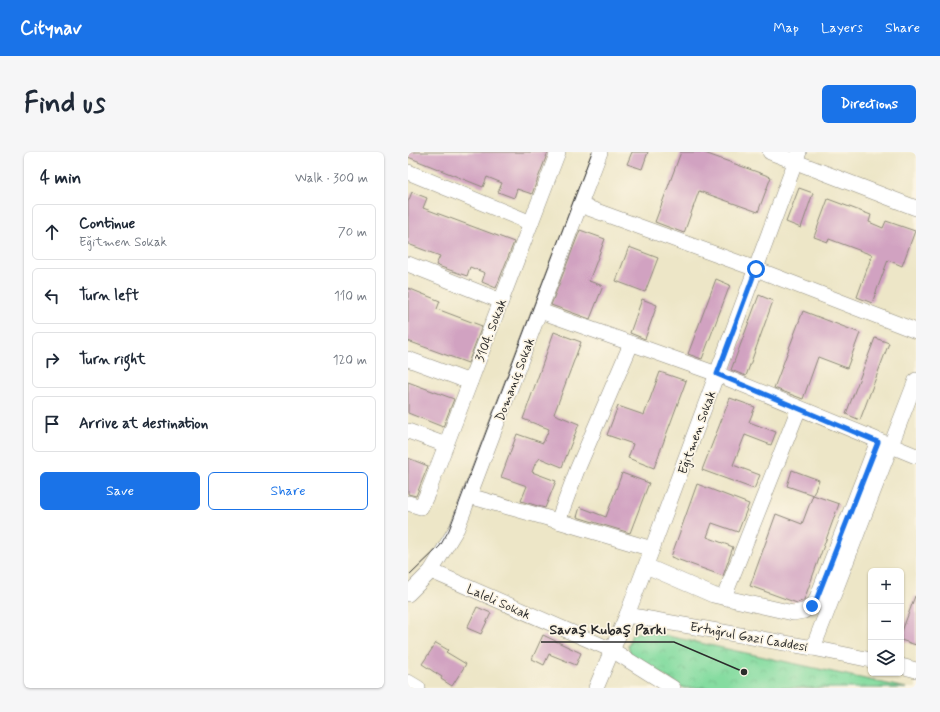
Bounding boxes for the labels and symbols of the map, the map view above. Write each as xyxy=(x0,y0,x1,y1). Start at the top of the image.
route start xyxy=(747,260,765,278)
street label: 3104. Sokak xyxy=(472,296,511,364)
street label: Domaniç Sokak xyxy=(492,335,539,424)
street label: Eğitmen Sokak xyxy=(674,388,721,477)
street label: Laleli Sokak xyxy=(464,581,533,624)
route end xyxy=(803,597,821,615)
callout: Savaş Kubaş Parkı xyxy=(541,616,674,642)
street label: Ertuğrul Gazi Caddesi xyxy=(689,619,809,656)
text: Savaş Kubaş Parkı xyxy=(549,621,667,639)

